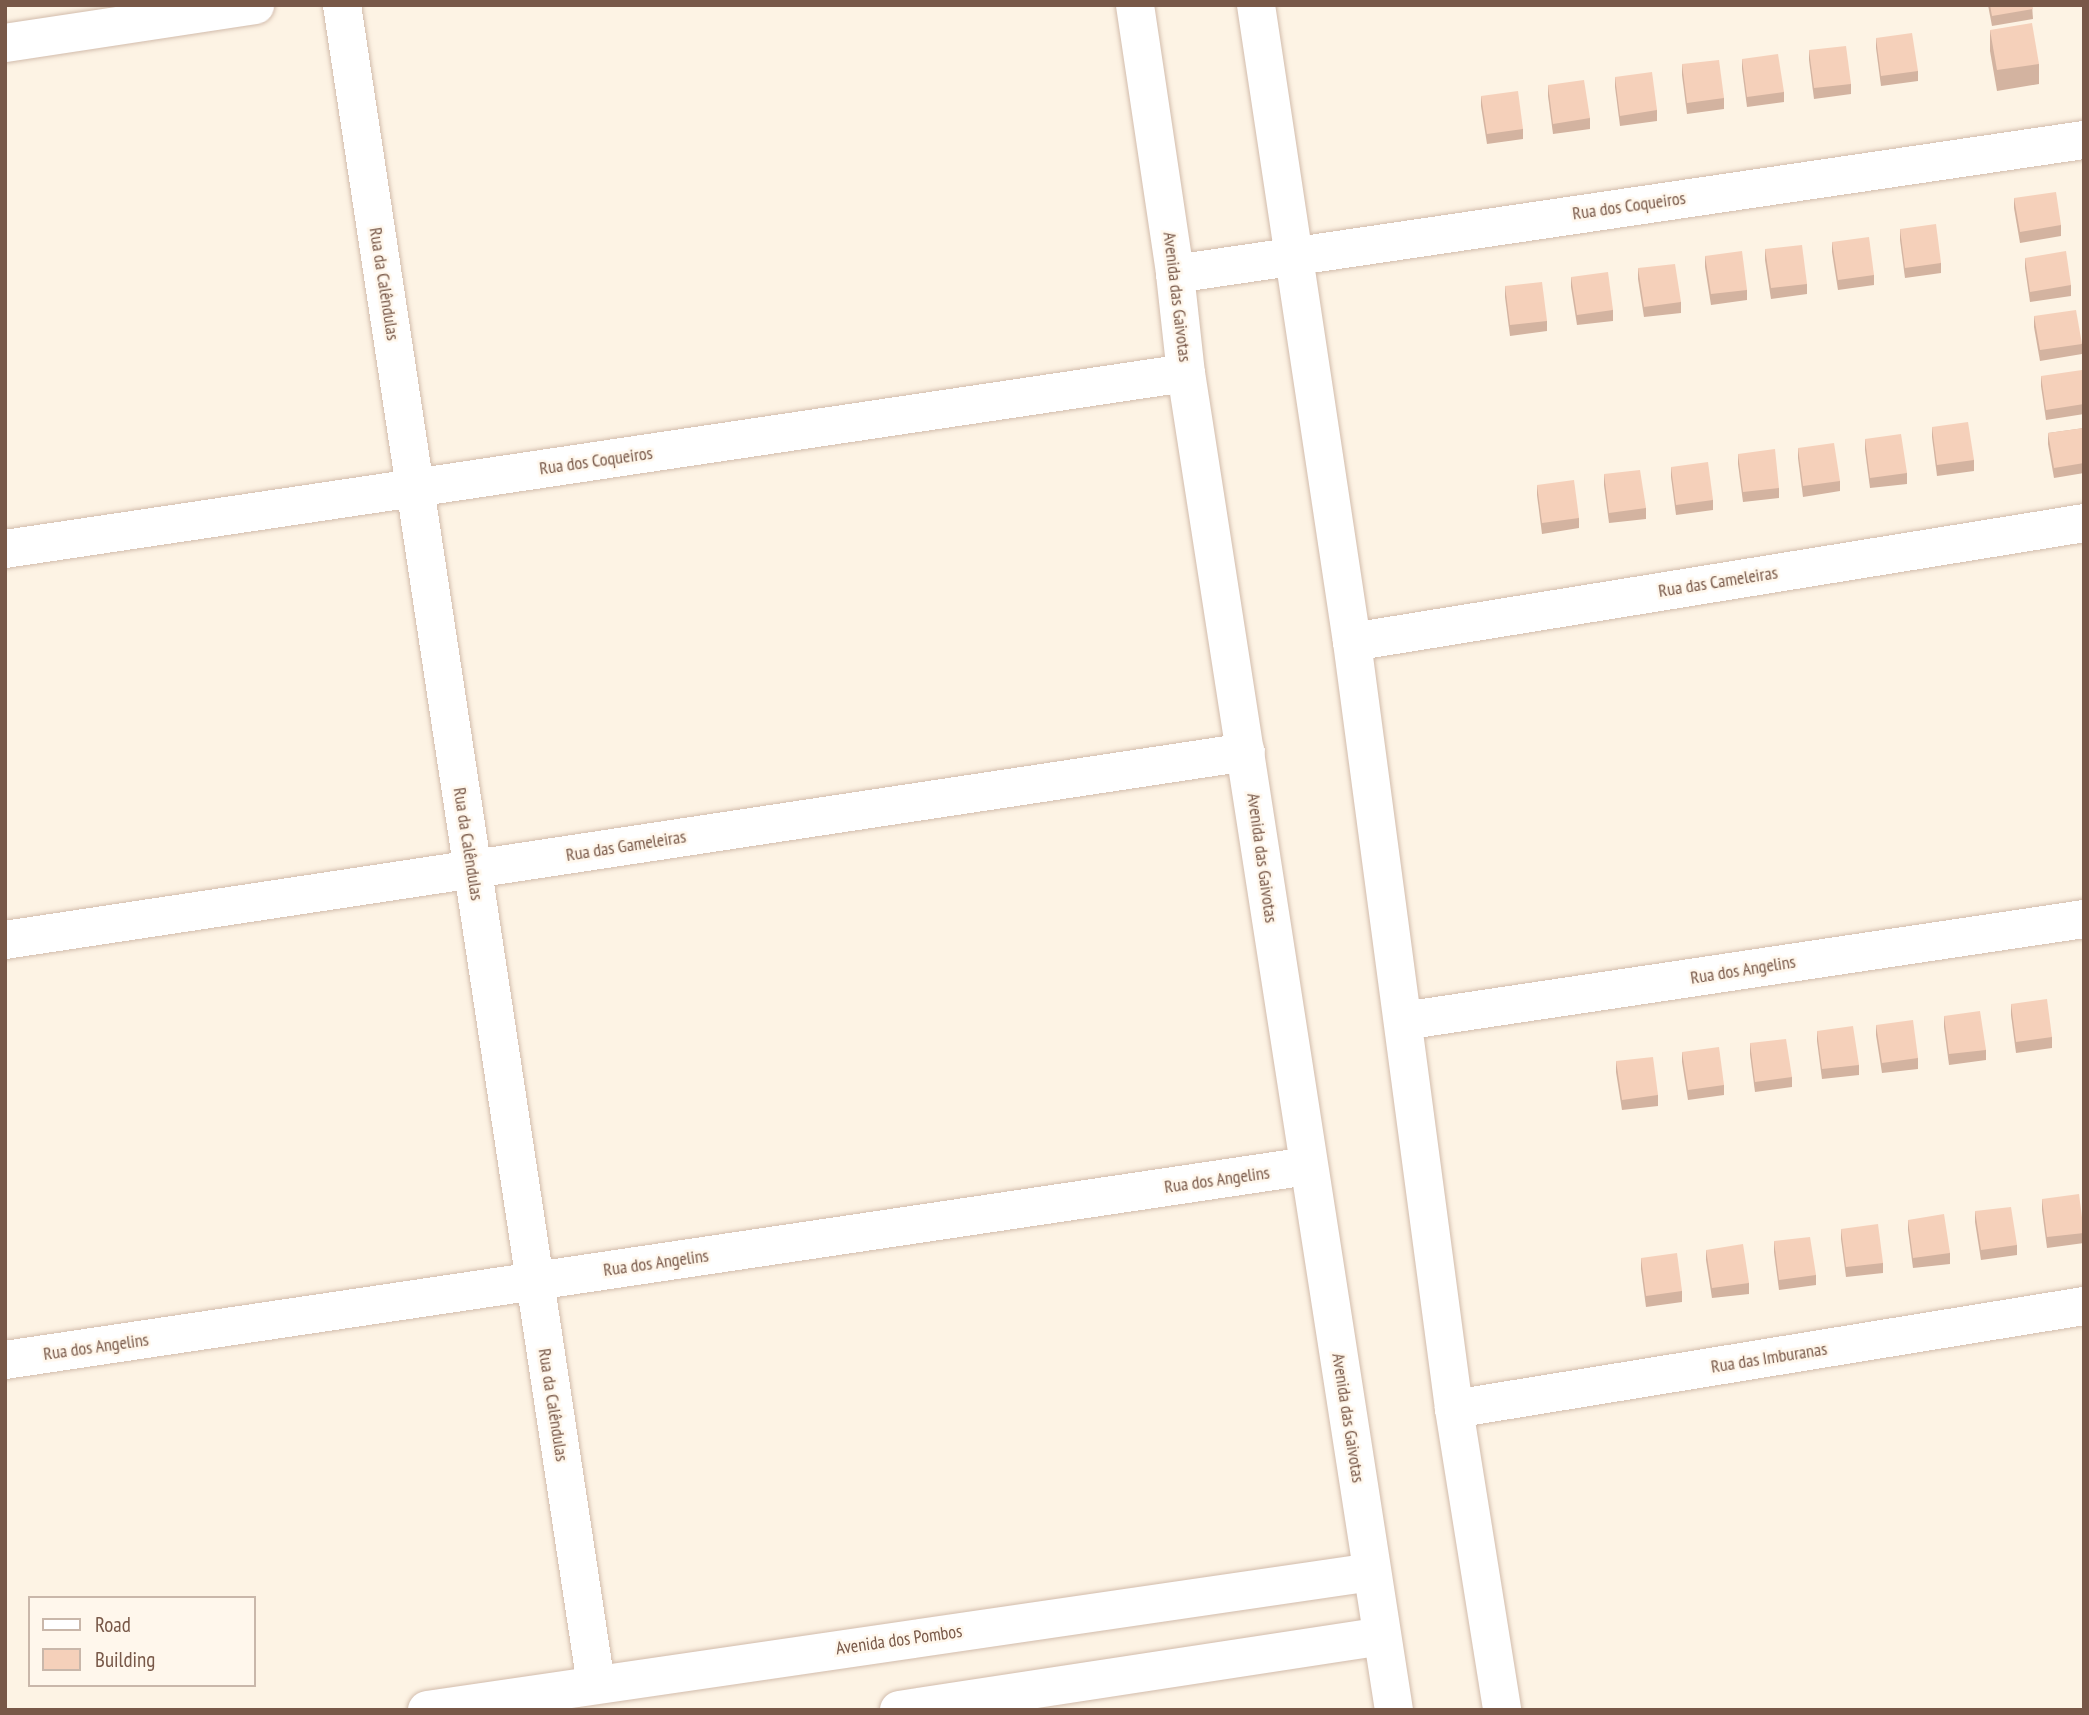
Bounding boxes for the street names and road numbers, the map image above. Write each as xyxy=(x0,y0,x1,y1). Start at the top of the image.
street label: Rua dos Coqueiros xyxy=(1571,187,1687,225)
street label: Rua da Calêndulas xyxy=(364,226,404,342)
street label: Avenida das Gaivotas xyxy=(1158,231,1196,363)
street label: Rua dos Coqueiros xyxy=(538,442,654,480)
street label: Rua das Cameleiras xyxy=(1657,562,1779,602)
street label: Rua da Calêndulas xyxy=(448,786,488,902)
street label: Avenida das Gaivotas xyxy=(1242,792,1282,924)
street label: Rua das Gameleiras xyxy=(564,826,688,866)
street label: Rua dos Angelins xyxy=(1689,951,1797,989)
street label: Rua dos Angelins xyxy=(1163,1162,1271,1198)
street label: Rua dos Angelins xyxy=(602,1245,710,1281)
street label: Rua dos Angelins xyxy=(42,1329,150,1365)
street label: Rua das Imburanas xyxy=(1709,1338,1829,1378)
street label: Rua da Calêndulas xyxy=(533,1347,573,1463)
street label: Avenida das Gaivotas xyxy=(1327,1352,1369,1484)
street label: Avenida dos Pombos xyxy=(835,1620,963,1660)

